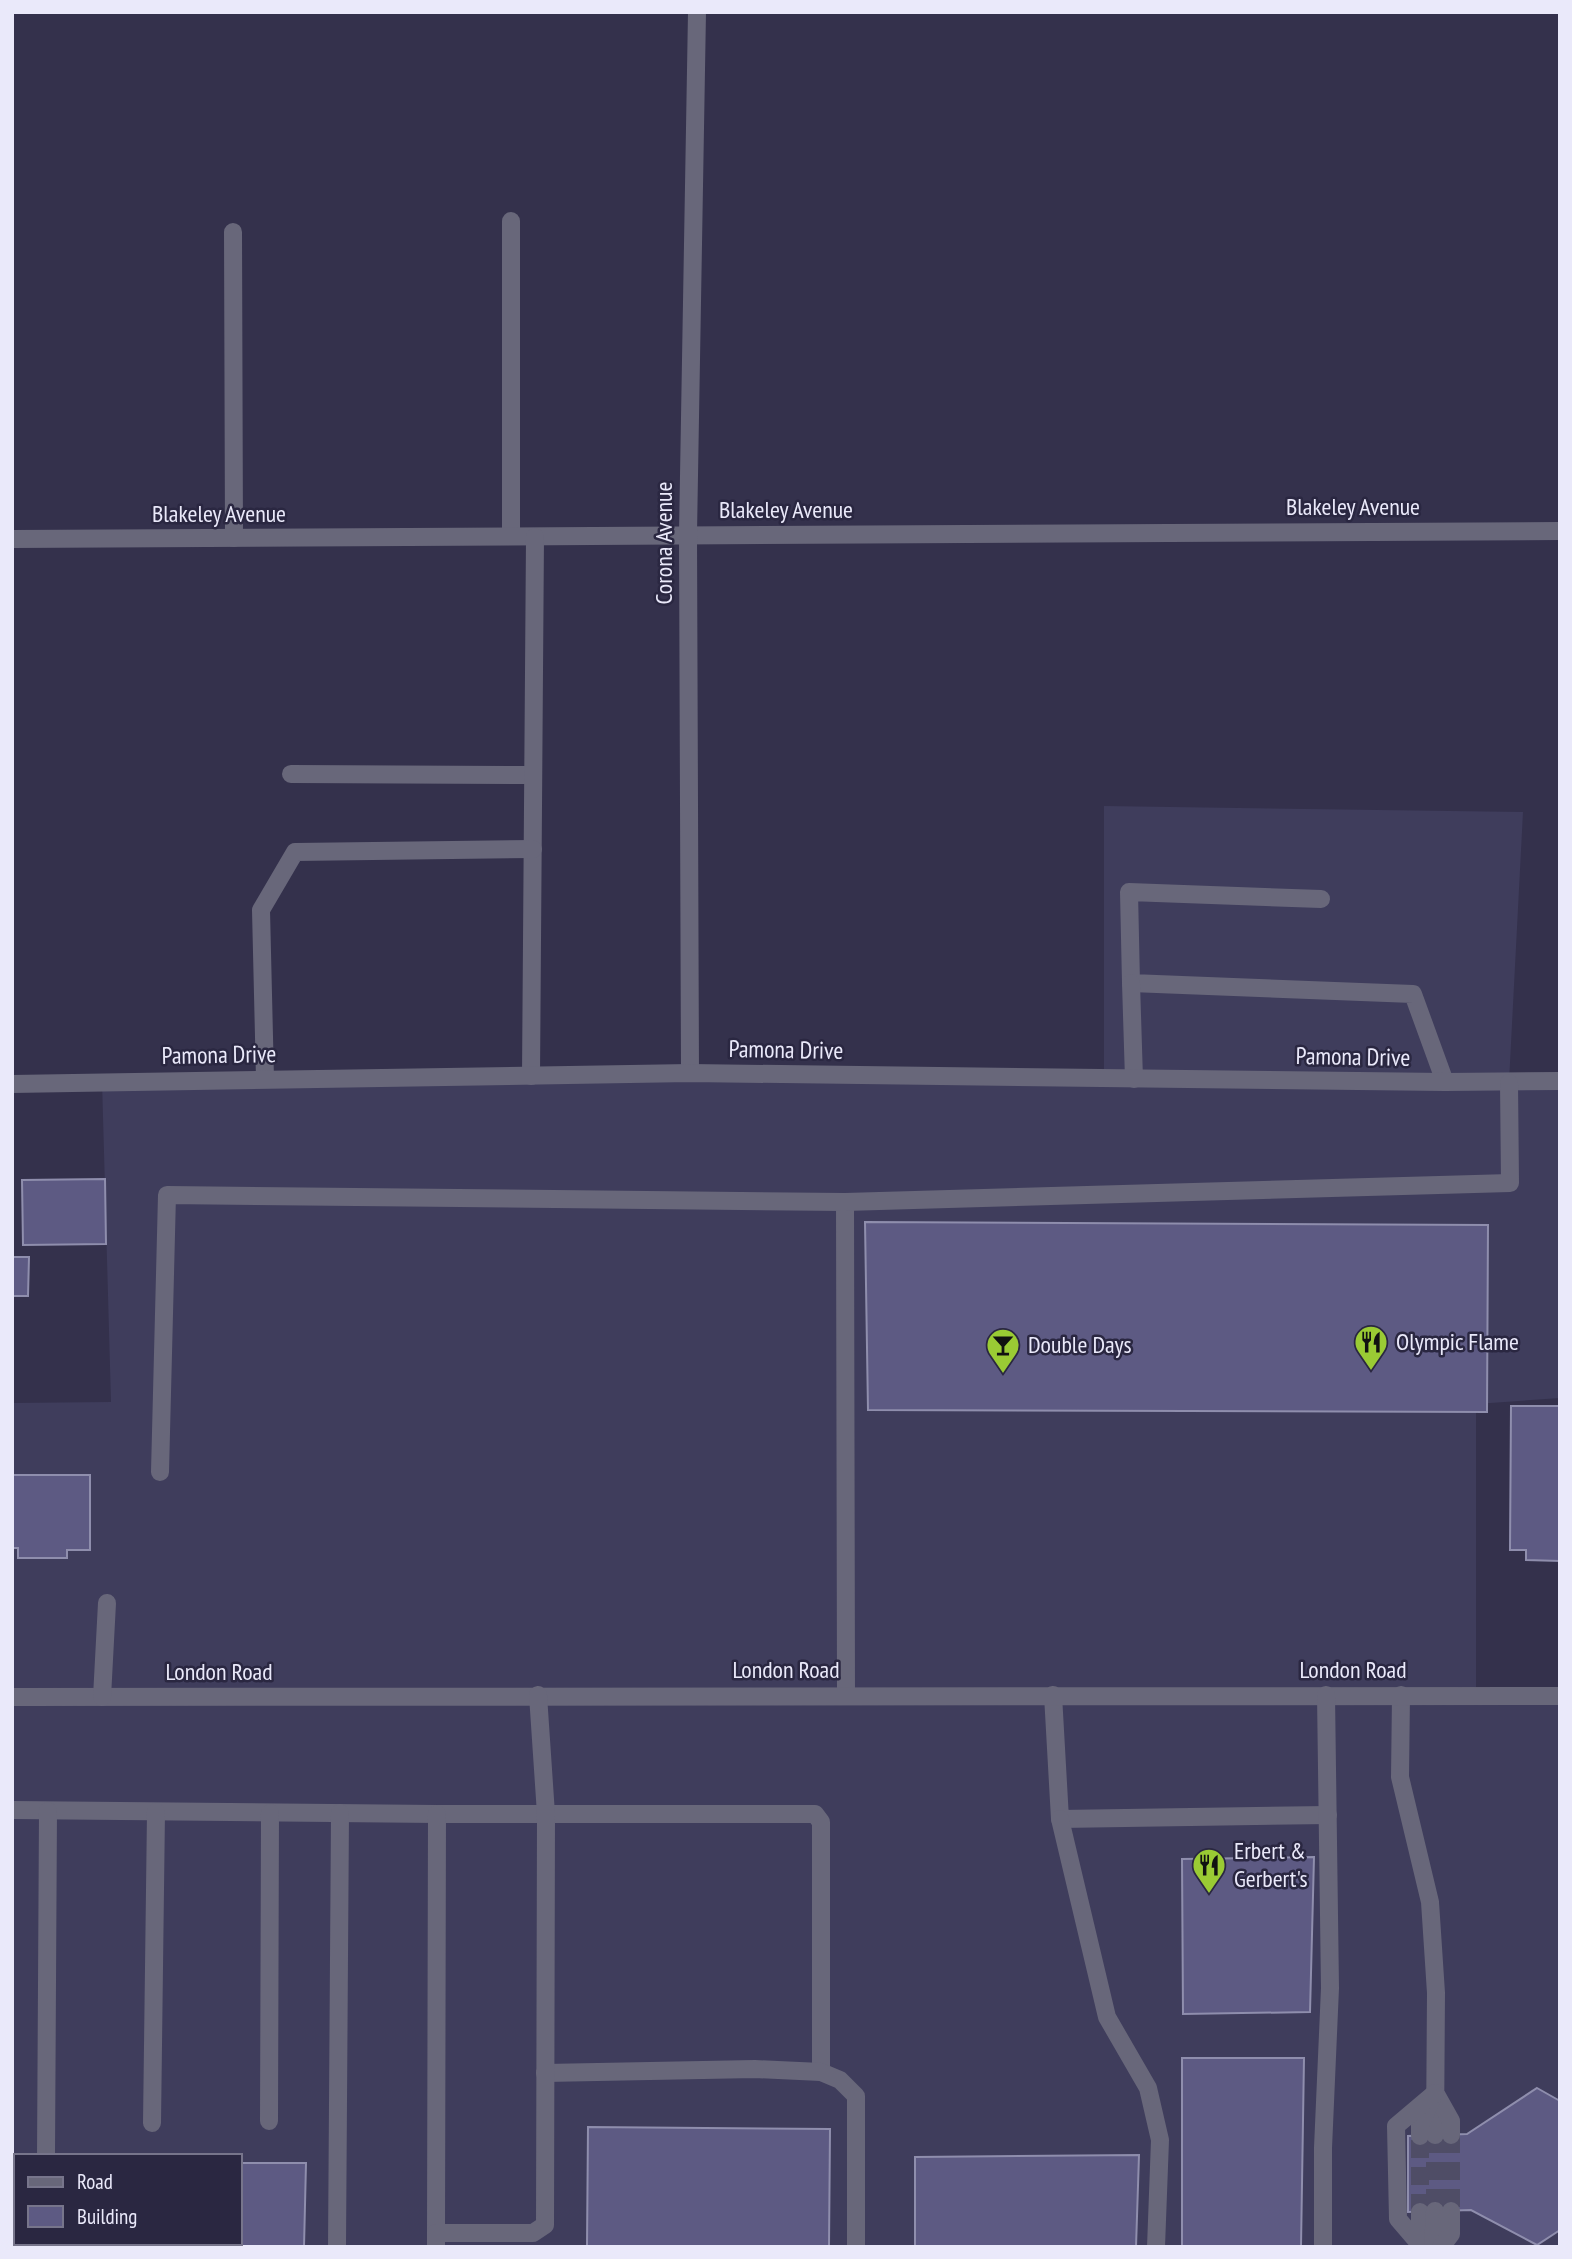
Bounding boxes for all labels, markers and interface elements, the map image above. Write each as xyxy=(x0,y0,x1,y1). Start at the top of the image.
street label: Corona Avenue xyxy=(648,482,679,604)
street label: Blakeley Avenue xyxy=(1286,491,1420,522)
street label: Blakeley Avenue xyxy=(719,494,853,525)
street label: Blakeley Avenue xyxy=(152,498,286,529)
street label: Pamona Drive xyxy=(728,1033,844,1066)
street label: Pamona Drive xyxy=(161,1038,277,1071)
street label: Pamona Drive xyxy=(1295,1040,1411,1073)
restaurant icon: Olympic Flame xyxy=(1352,1323,1390,1372)
bar icon: Double Days xyxy=(984,1326,1022,1375)
place label: Olympic Flame xyxy=(1396,1326,1519,1357)
place label: Double Days xyxy=(1028,1329,1132,1360)
street label: London Road xyxy=(732,1654,840,1685)
street label: London Road xyxy=(1299,1654,1407,1685)
street label: London Road xyxy=(165,1656,273,1687)
place label: Erbert & Gerbert's xyxy=(1234,1835,1308,1894)
restaurant icon: Erbert & Gerbert's xyxy=(1190,1846,1228,1895)
legend xyxy=(14,2154,242,2245)
text: Road xyxy=(77,2168,113,2195)
text: Building xyxy=(77,2203,137,2230)

